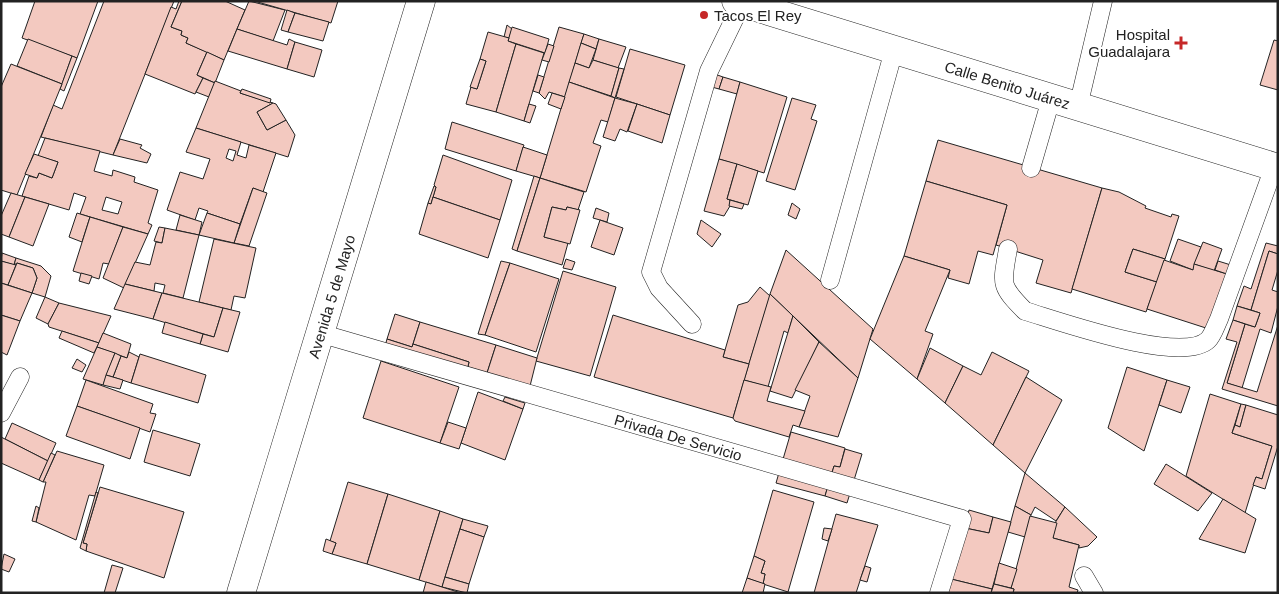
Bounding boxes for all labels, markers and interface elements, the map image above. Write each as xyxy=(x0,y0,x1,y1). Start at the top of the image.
place label: Tacos El Rey xyxy=(714,7,802,24)
marker: Tacos El Rey xyxy=(698,9,710,21)
place label: Hospital Guadalajara xyxy=(1088,26,1171,60)
marker: Hospital Guadalajara xyxy=(1174,36,1188,50)
street label: Calle Benito Juárez xyxy=(943,57,1072,112)
street label: Avenida 5 de Mayo xyxy=(304,233,358,360)
street label: Privada De Servicio xyxy=(613,410,744,463)

